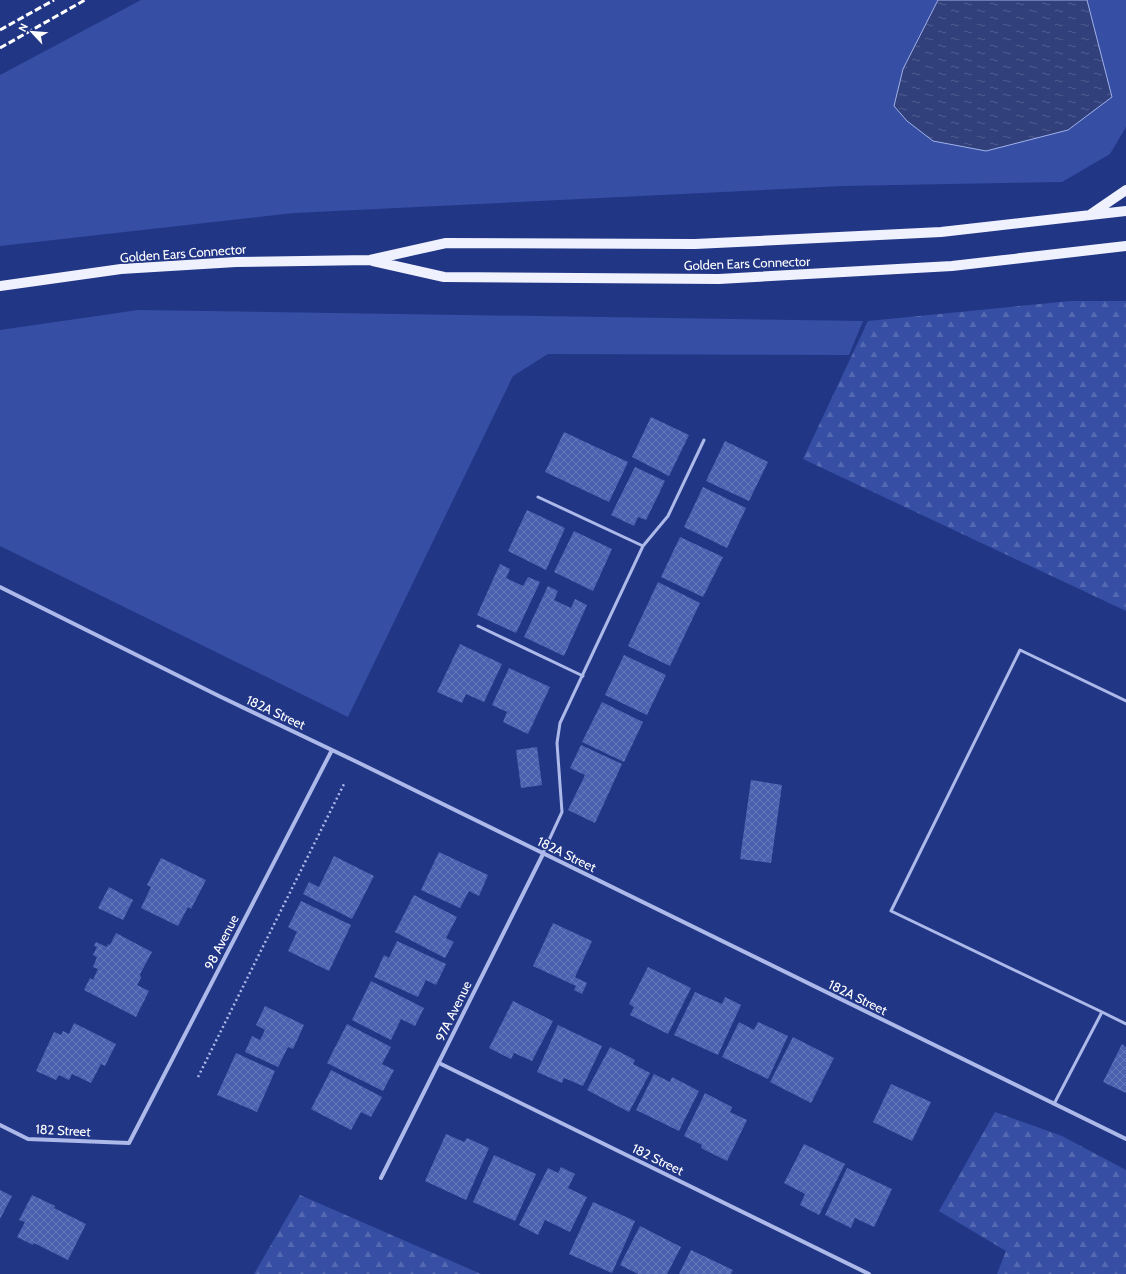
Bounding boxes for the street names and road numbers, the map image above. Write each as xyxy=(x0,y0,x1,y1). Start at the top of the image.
street label: Golden Ears Connector xyxy=(119,241,247,265)
street label: Golden Ears Connector xyxy=(684,253,811,273)
street label: 182A Street xyxy=(244,691,309,733)
street label: 182A Street xyxy=(535,833,599,875)
street label: 98 Avenue xyxy=(200,912,242,972)
street label: 182A Street xyxy=(826,976,890,1018)
street label: 97A Avenue xyxy=(431,978,475,1044)
street label: 182 Street xyxy=(35,1121,92,1139)
street label: 182 Street xyxy=(630,1140,687,1179)

